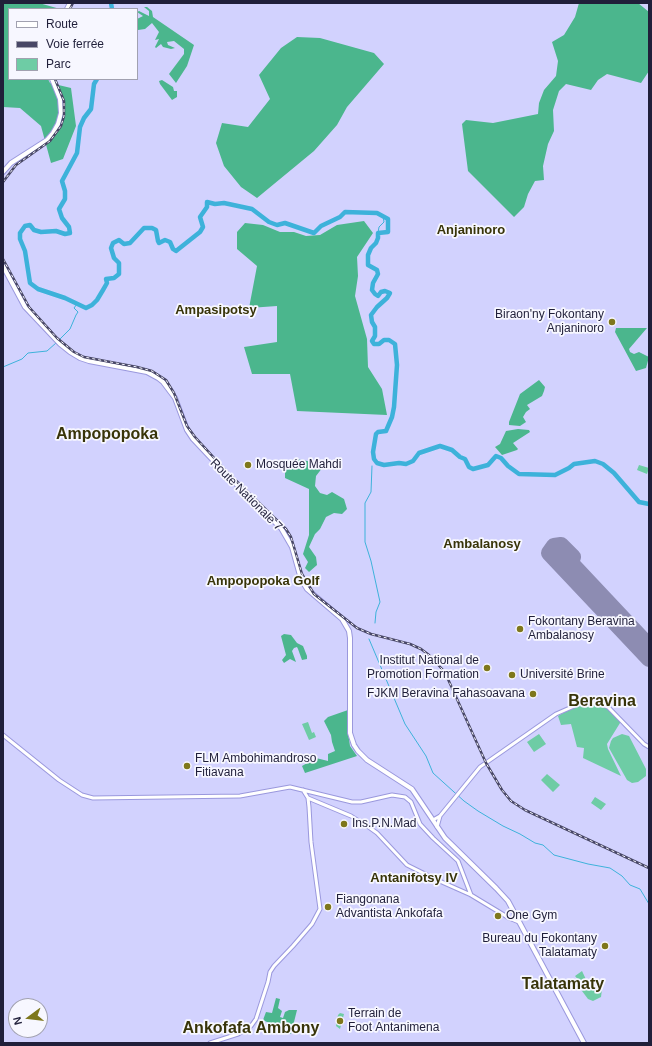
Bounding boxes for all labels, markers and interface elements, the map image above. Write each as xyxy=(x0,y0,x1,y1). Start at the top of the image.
legend xyxy=(8,8,138,80)
text: Route xyxy=(46,17,78,31)
text: Voie ferrée xyxy=(46,37,104,51)
text: Parc xyxy=(46,57,71,71)
district label: Anjaninoro xyxy=(437,222,505,238)
district label: Ampasipotsy xyxy=(175,302,257,318)
place label: Biraon'ny Fokontany Anjaninoro xyxy=(495,308,604,336)
marker: Biraon'ny Fokontany Anjaninoro xyxy=(607,317,617,327)
district label: Ampopopoka xyxy=(56,425,158,445)
street label: Route Nationale 7 xyxy=(207,456,285,534)
place label: Mosquée Mahdi xyxy=(256,458,341,472)
marker: Mosquée Mahdi xyxy=(243,460,253,470)
district label: Ambalanosy xyxy=(443,536,521,552)
district label: Ampopopoka Golf xyxy=(207,573,319,589)
place label: Fokontany Beravina Ambalanosy xyxy=(528,615,635,643)
marker: Fokontany Beravina Ambalanosy xyxy=(515,624,525,634)
place label: Institut National de Promotion Formation xyxy=(367,654,479,682)
marker: Institut National de Promotion Formation xyxy=(482,663,492,673)
place label: Université Brine xyxy=(520,668,605,682)
marker: Université Brine xyxy=(507,670,517,680)
place label: FJKM Beravina Fahasoavana xyxy=(367,687,525,701)
marker: FJKM Beravina Fahasoavana xyxy=(528,689,538,699)
district label: Beravina xyxy=(568,692,636,712)
place label: FLM Ambohimandroso Fitiavana xyxy=(195,752,316,780)
marker: FLM Ambohimandroso Fitiavana xyxy=(182,761,192,771)
place label: Ins.P.N.Mad xyxy=(352,817,416,831)
marker: Ins.P.N.Mad xyxy=(339,819,349,829)
district label: Antanifotsy IV xyxy=(370,870,458,886)
place label: Fiangonana Advantista Ankofafa xyxy=(336,893,443,921)
marker: Fiangonana Advantista Ankofafa xyxy=(323,902,333,912)
place label: One Gym xyxy=(506,909,557,923)
marker: One Gym xyxy=(493,911,503,921)
place label: Bureau du Fokontany Talatamaty xyxy=(482,932,597,960)
marker: Bureau du Fokontany Talatamaty xyxy=(600,941,610,951)
district label: Talatamaty xyxy=(522,975,604,995)
north arrow xyxy=(8,998,48,1038)
place label: Terrain de Foot Antanimena xyxy=(348,1007,439,1035)
text: N xyxy=(11,1015,24,1026)
marker: Terrain de Foot Antanimena xyxy=(335,1016,345,1026)
district label: Ankofafa Ambony xyxy=(183,1019,319,1039)

